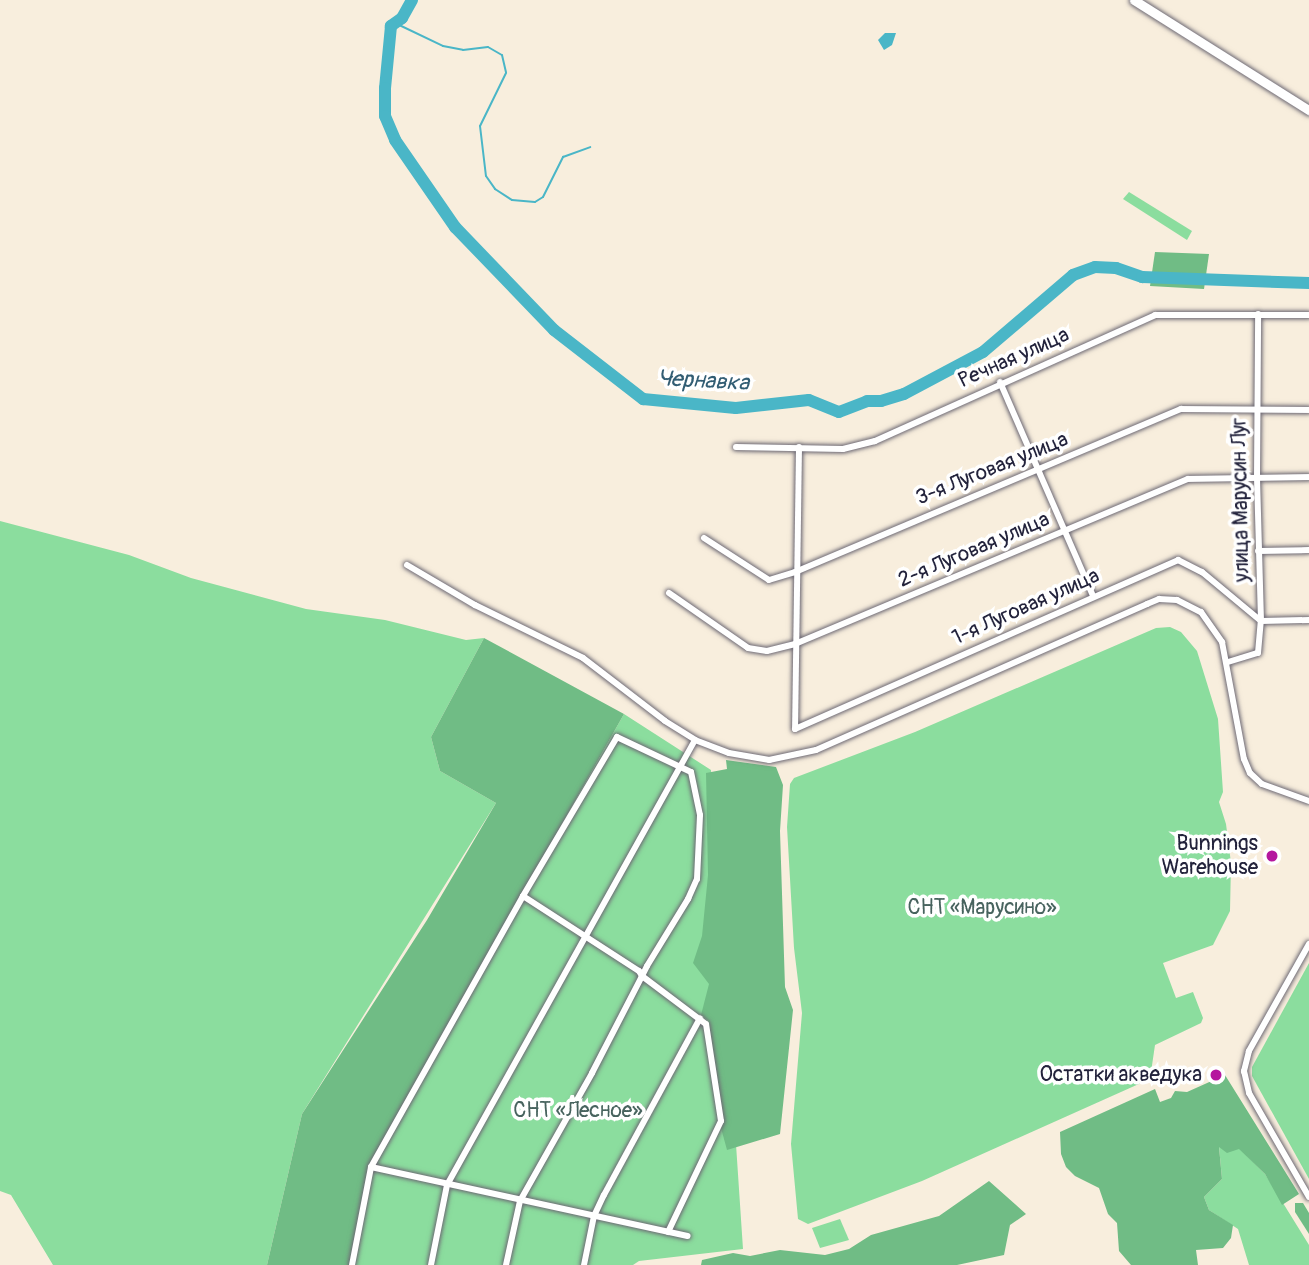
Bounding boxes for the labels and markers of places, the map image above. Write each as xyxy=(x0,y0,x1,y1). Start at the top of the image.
place label: Bunnings Warehouse xyxy=(1161,831,1258,881)
marker: Bunnings Warehouse xyxy=(1264,848,1280,864)
place label: Остатки акведука xyxy=(1039,1062,1202,1088)
marker: Остатки акведука xyxy=(1208,1067,1224,1083)

